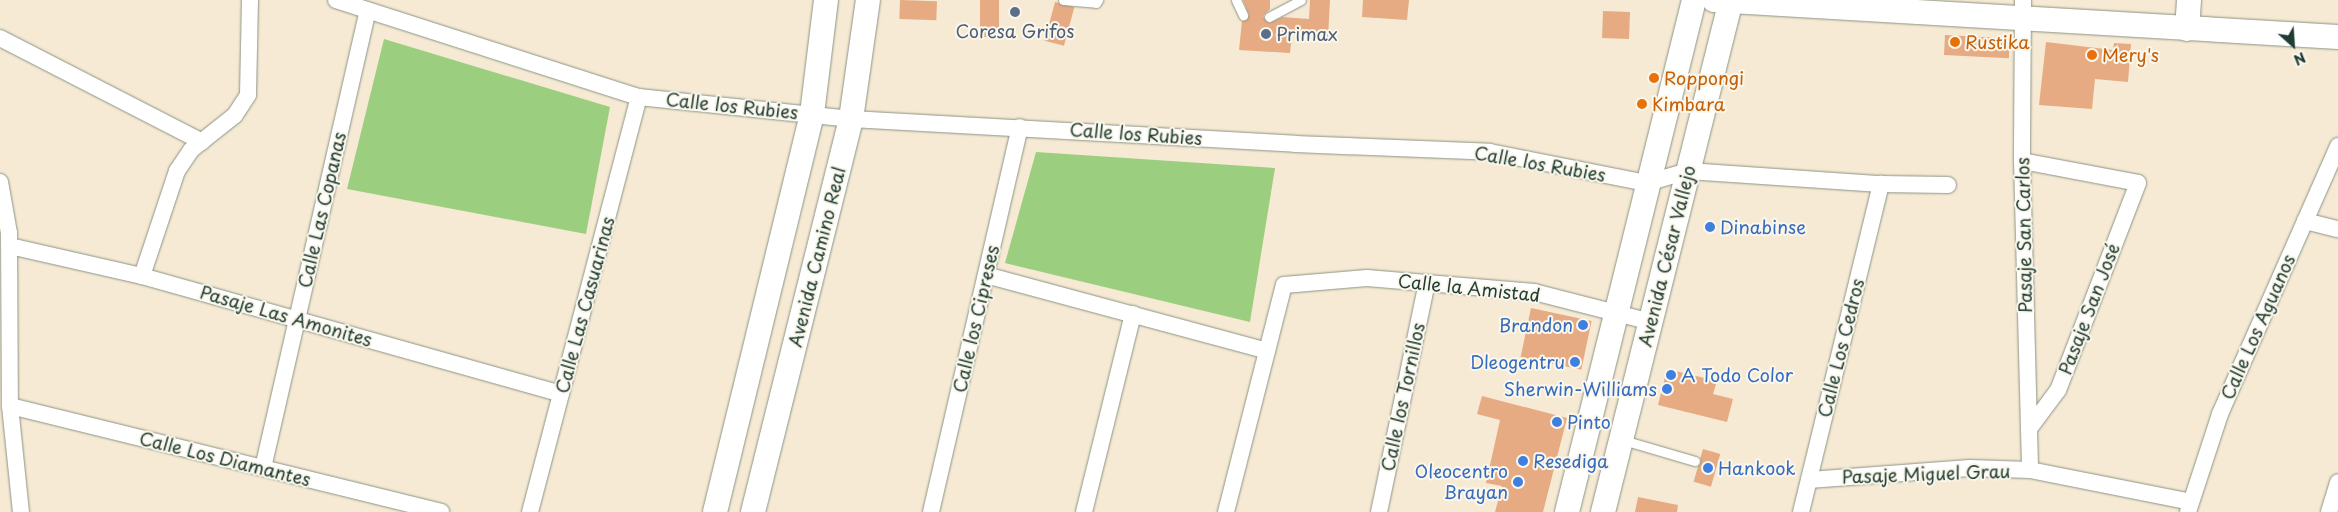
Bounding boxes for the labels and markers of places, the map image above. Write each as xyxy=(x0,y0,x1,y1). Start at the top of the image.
marker: Coresa Grifos xyxy=(1009,6,1021,18)
place label: Coresa Grifos xyxy=(955,20,1075,42)
place label: Primax xyxy=(1276,23,1338,45)
marker: Primax xyxy=(1260,28,1272,40)
place label: Rustika xyxy=(1965,31,2030,53)
marker: Rustika xyxy=(1949,36,1961,48)
place label: Mery's xyxy=(2102,44,2159,66)
marker: Mery's xyxy=(2086,49,2098,61)
place label: Roppongi xyxy=(1664,67,1744,89)
marker: Roppongi xyxy=(1648,72,1660,84)
place label: Kimbara xyxy=(1652,93,1725,115)
marker: Kimbara xyxy=(1636,98,1648,110)
place label: Dinabinse xyxy=(1720,216,1806,238)
marker: Dinabinse xyxy=(1704,221,1716,233)
place label: Brandon xyxy=(1499,314,1573,336)
marker: Brandon xyxy=(1577,319,1589,331)
place label: Dleogentru xyxy=(1470,351,1565,373)
marker: Dleogentru xyxy=(1569,356,1581,368)
place label: A Todo Color xyxy=(1681,364,1793,386)
marker: A Todo Color xyxy=(1665,369,1677,381)
place label: Sherwin-Williams xyxy=(1504,378,1657,400)
marker: Sherwin-Williams xyxy=(1661,383,1673,395)
place label: Pinto xyxy=(1567,411,1611,433)
marker: Pinto xyxy=(1551,416,1563,428)
place label: Resediga xyxy=(1533,450,1608,472)
marker: Resediga xyxy=(1517,455,1529,467)
place label: Hankook xyxy=(1718,457,1796,479)
place label: Oleocentro Brayan xyxy=(1415,461,1508,504)
marker: Hankook xyxy=(1702,462,1714,474)
marker: Oleocentro Brayan xyxy=(1512,476,1524,488)

